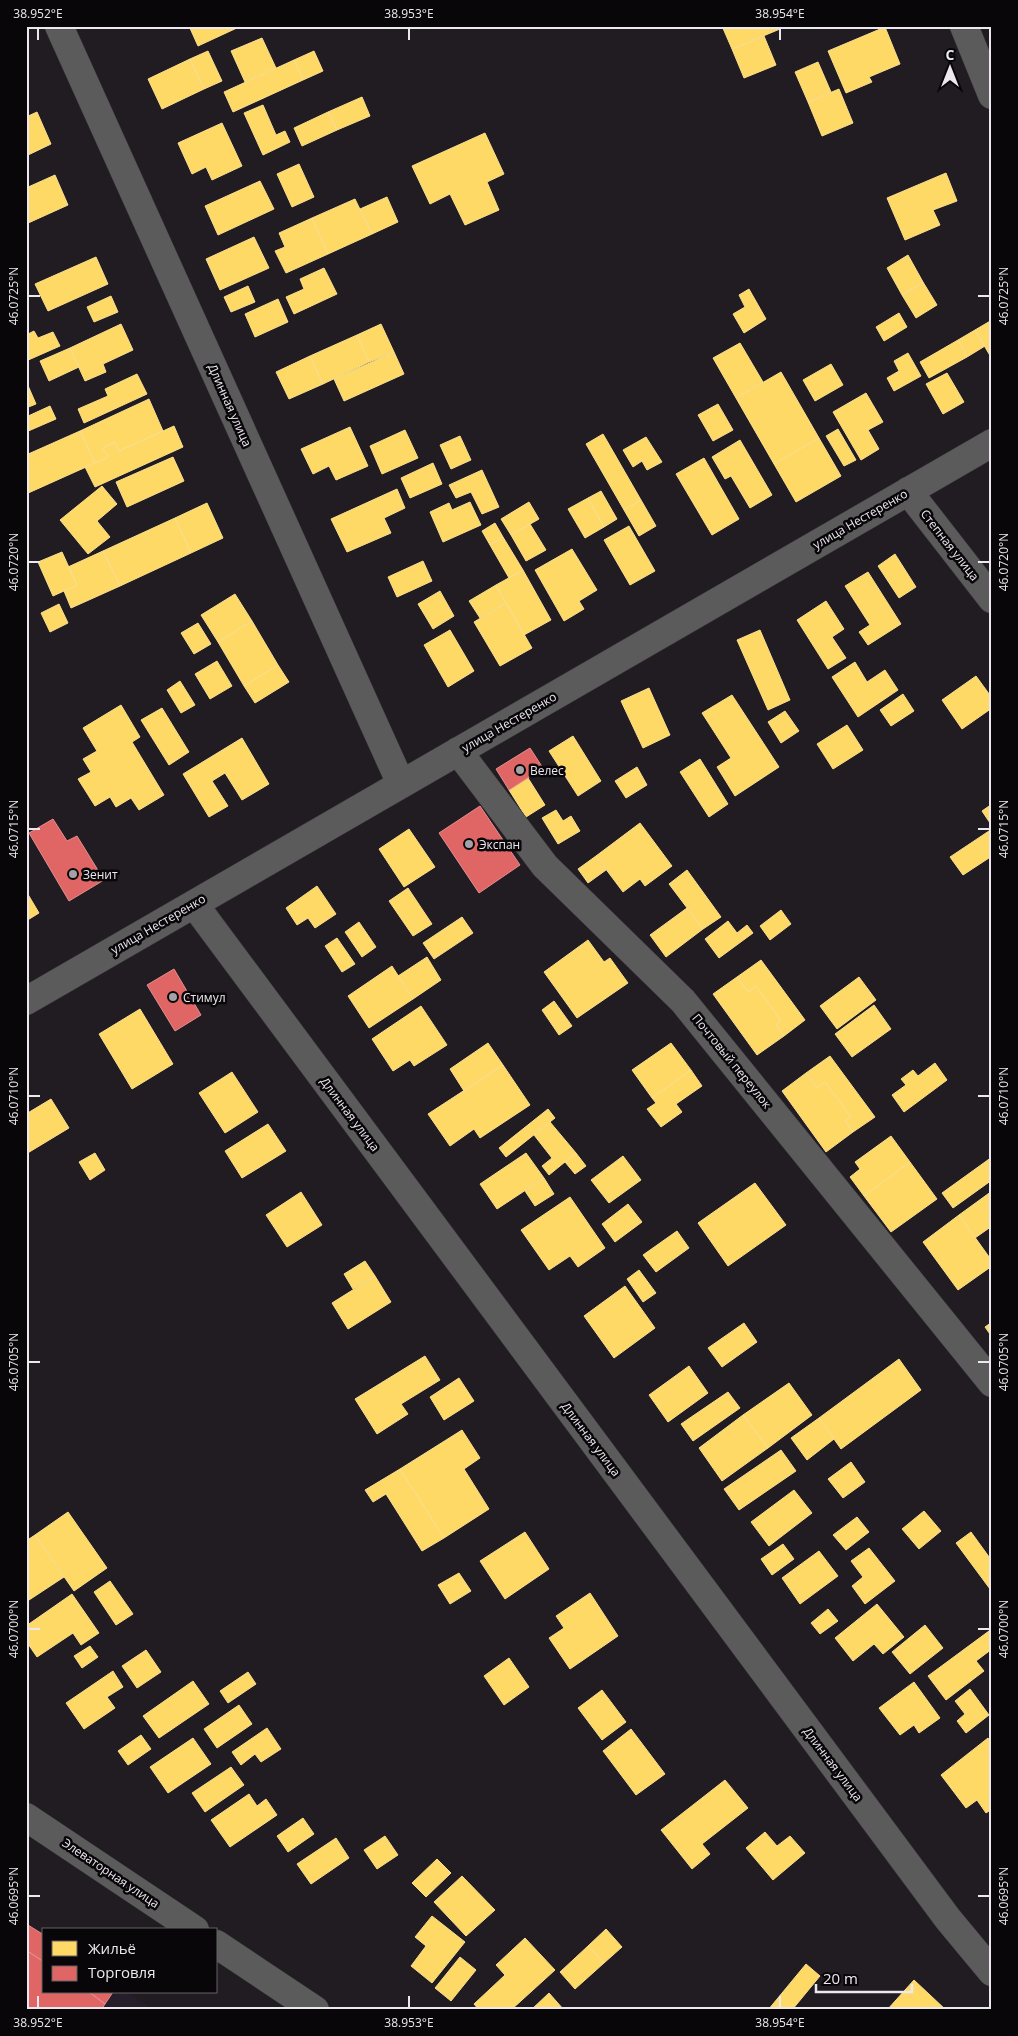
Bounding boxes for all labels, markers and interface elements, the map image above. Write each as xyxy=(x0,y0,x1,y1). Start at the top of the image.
text: 38.952°E xyxy=(13,5,63,22)
text: 38.953°E xyxy=(384,5,434,22)
text: 38.954°E xyxy=(755,5,805,22)
north arrow xyxy=(926,42,976,92)
text: С xyxy=(946,45,955,64)
text: 46.0725°N xyxy=(5,267,22,325)
text: 46.0725°N xyxy=(995,267,1012,325)
street label: Длинная улица xyxy=(204,361,256,449)
street label: улица Нестеренко xyxy=(810,485,910,553)
street label: Степная улица xyxy=(917,506,983,584)
text: 46.0720°N xyxy=(5,533,22,591)
text: 46.0720°N xyxy=(995,533,1012,591)
street label: улица Нестеренко xyxy=(459,688,559,756)
place label: Велес xyxy=(530,762,564,779)
marker: Велес xyxy=(514,764,526,776)
text: 46.0715°N xyxy=(5,800,22,858)
text: 46.0715°N xyxy=(995,800,1012,858)
place label: Экспан xyxy=(479,836,520,853)
marker: Экспан xyxy=(463,838,475,850)
place label: Зенит xyxy=(83,866,118,883)
marker: Зенит xyxy=(67,868,79,880)
street label: улица Нестеренко xyxy=(108,890,208,958)
place label: Стимул xyxy=(183,989,226,1006)
marker: Стимул xyxy=(167,991,179,1003)
street label: Почтовый переулок xyxy=(688,1010,776,1113)
text: 46.0710°N xyxy=(5,1067,22,1125)
text: 46.0710°N xyxy=(995,1067,1012,1125)
street label: Длинная улица xyxy=(316,1073,384,1155)
text: 46.0705°N xyxy=(5,1333,22,1391)
text: 46.0705°N xyxy=(995,1333,1012,1391)
street label: Длинная улица xyxy=(557,1398,625,1480)
text: 46.0700°N xyxy=(5,1600,22,1658)
text: 46.0700°N xyxy=(995,1600,1012,1658)
street label: Длинная улица xyxy=(799,1723,867,1805)
street label: Элеваторная улица xyxy=(59,1834,163,1912)
text: 46.0695°N xyxy=(5,1867,22,1925)
text: 46.0695°N xyxy=(995,1867,1012,1925)
legend xyxy=(42,1928,218,1994)
text: Жильё xyxy=(88,1938,136,1958)
scale bar xyxy=(816,1961,912,1993)
text: Торговля xyxy=(88,1962,155,1982)
text: 20 m xyxy=(823,1968,858,1988)
text: 38.952°E xyxy=(13,2014,63,2031)
text: 38.953°E xyxy=(384,2014,434,2031)
text: 38.954°E xyxy=(755,2014,805,2031)

